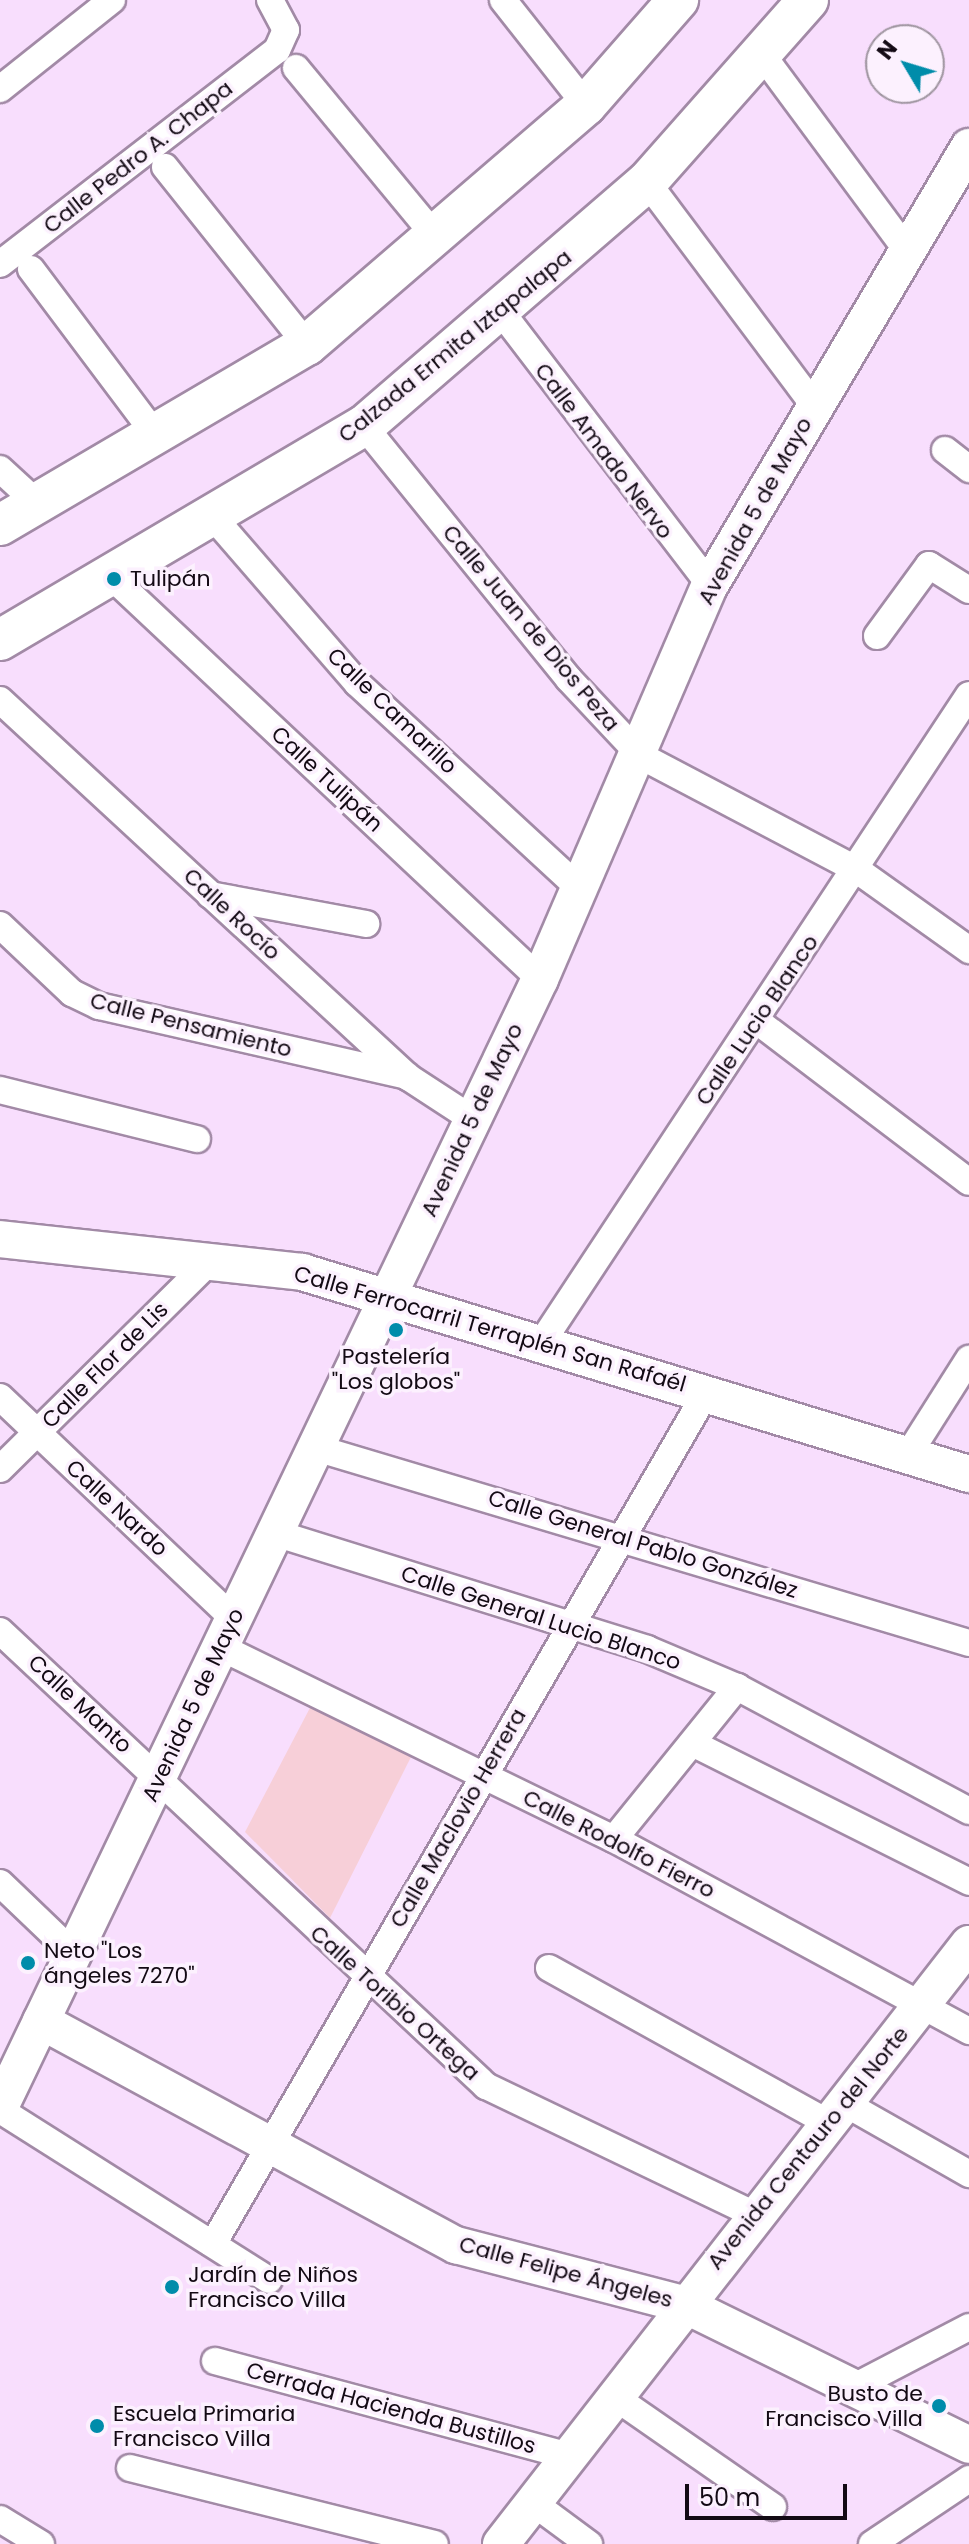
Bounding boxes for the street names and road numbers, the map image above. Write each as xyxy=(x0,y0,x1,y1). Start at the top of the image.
street label: Calle Pedro A. Chapa xyxy=(38,75,238,239)
street label: Calzada Ermita Iztapalapa xyxy=(333,244,577,448)
street label: Calle Amado Nervo xyxy=(529,358,679,544)
street label: Avenida 5 de Mayo xyxy=(692,413,818,609)
street label: Calle Juan de Dios Peza xyxy=(437,520,625,736)
street label: Calle Camarillo xyxy=(322,642,462,780)
street label: Calle Tulipán xyxy=(266,721,388,837)
street label: Calle Rocío xyxy=(178,863,286,965)
street label: Calle Lucio Blanco xyxy=(690,930,824,1110)
street label: Calle Pensamiento xyxy=(87,987,295,1063)
street label: Avenida 5 de Mayo xyxy=(416,1019,528,1221)
street label: Calle Ferrocarril Terraplén San Rafaél xyxy=(291,1260,689,1398)
street label: Calle Flor de Lis xyxy=(36,1296,174,1434)
street label: Calle Nardo xyxy=(61,1454,173,1562)
street label: Calle General Pablo González xyxy=(485,1484,801,1604)
street label: Calle General Lucio Blanco xyxy=(398,1560,684,1676)
street label: Avenida 5 de Mayo xyxy=(137,1604,249,1806)
street label: Calle Manto xyxy=(23,1649,137,1759)
street label: Calle Maclovio Herrera xyxy=(384,1704,532,1932)
street label: Calle Rodolfo Fierro xyxy=(519,1784,719,1904)
street label: Calle Toribio Ortega xyxy=(305,1920,485,2086)
street label: Avenida Centauro del Norte xyxy=(702,2021,914,2275)
street label: Calle Felipe Ángeles xyxy=(456,2231,676,2313)
street label: Cerrada Hacienda Bustillos xyxy=(243,2357,539,2459)

